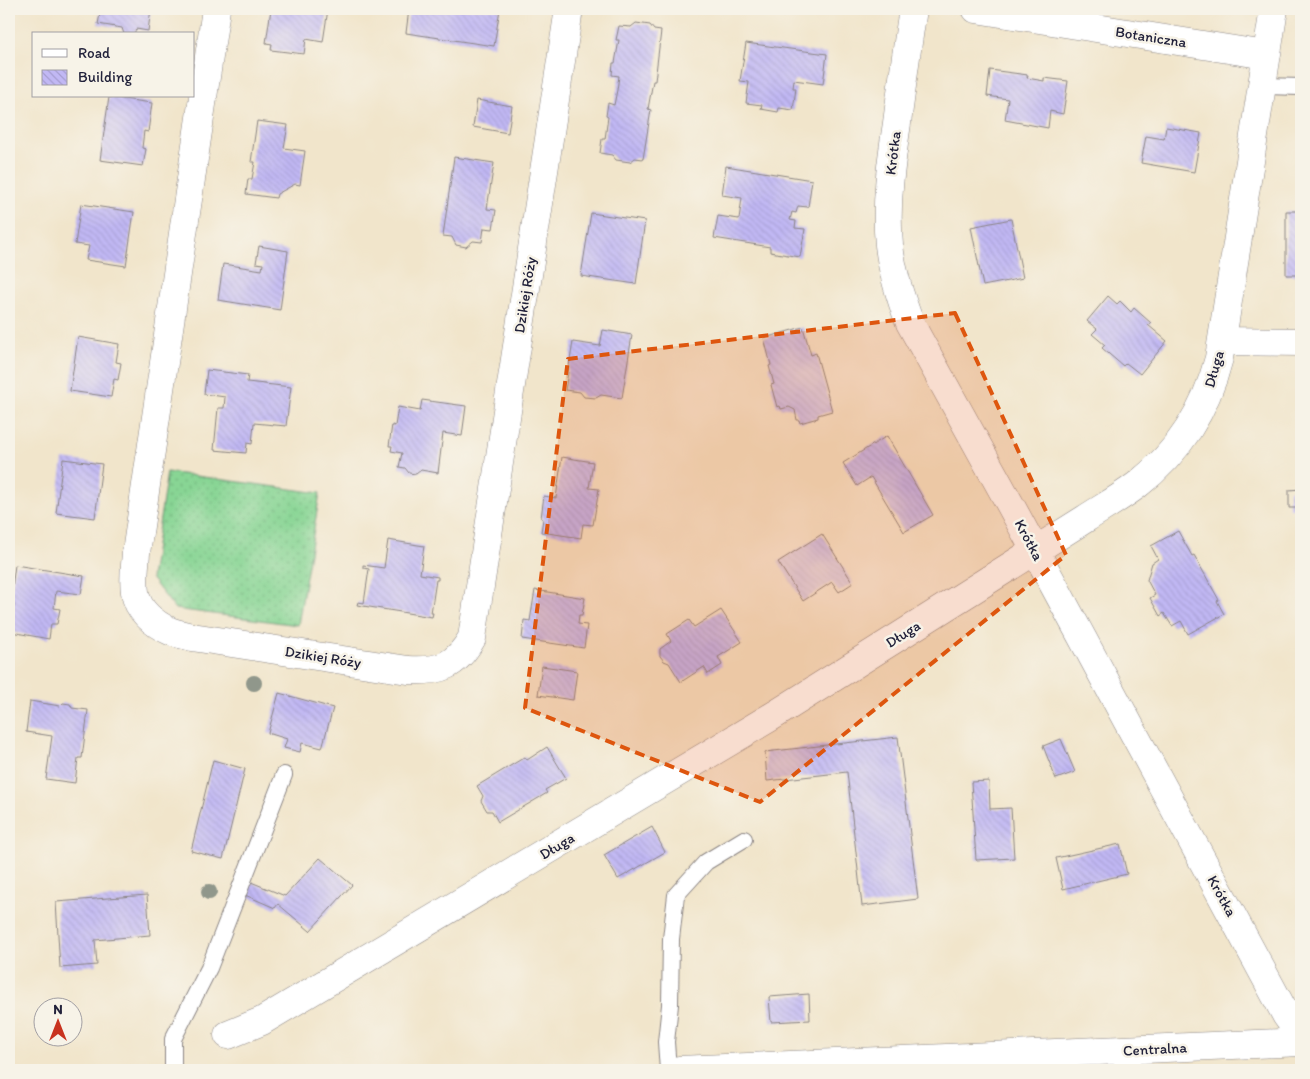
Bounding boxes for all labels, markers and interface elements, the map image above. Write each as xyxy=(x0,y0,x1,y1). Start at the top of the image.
street label: Botaniczna xyxy=(1114,22,1188,52)
legend xyxy=(32,32,195,98)
text: Road xyxy=(78,44,111,62)
text: Building xyxy=(78,68,132,86)
street label: Krótka xyxy=(881,130,905,176)
street label: Dzikiej Róży xyxy=(510,256,540,334)
street label: Długa xyxy=(1200,348,1228,390)
street label: Krótka xyxy=(1011,516,1047,564)
street label: Długa xyxy=(882,616,924,652)
street label: Dzikiej Róży xyxy=(284,642,362,672)
street label: Długa xyxy=(536,828,578,863)
street label: Krótka xyxy=(1203,872,1241,920)
north arrow xyxy=(32,996,82,1046)
text: N xyxy=(53,1001,63,1018)
street label: Centralna xyxy=(1122,1038,1188,1060)

